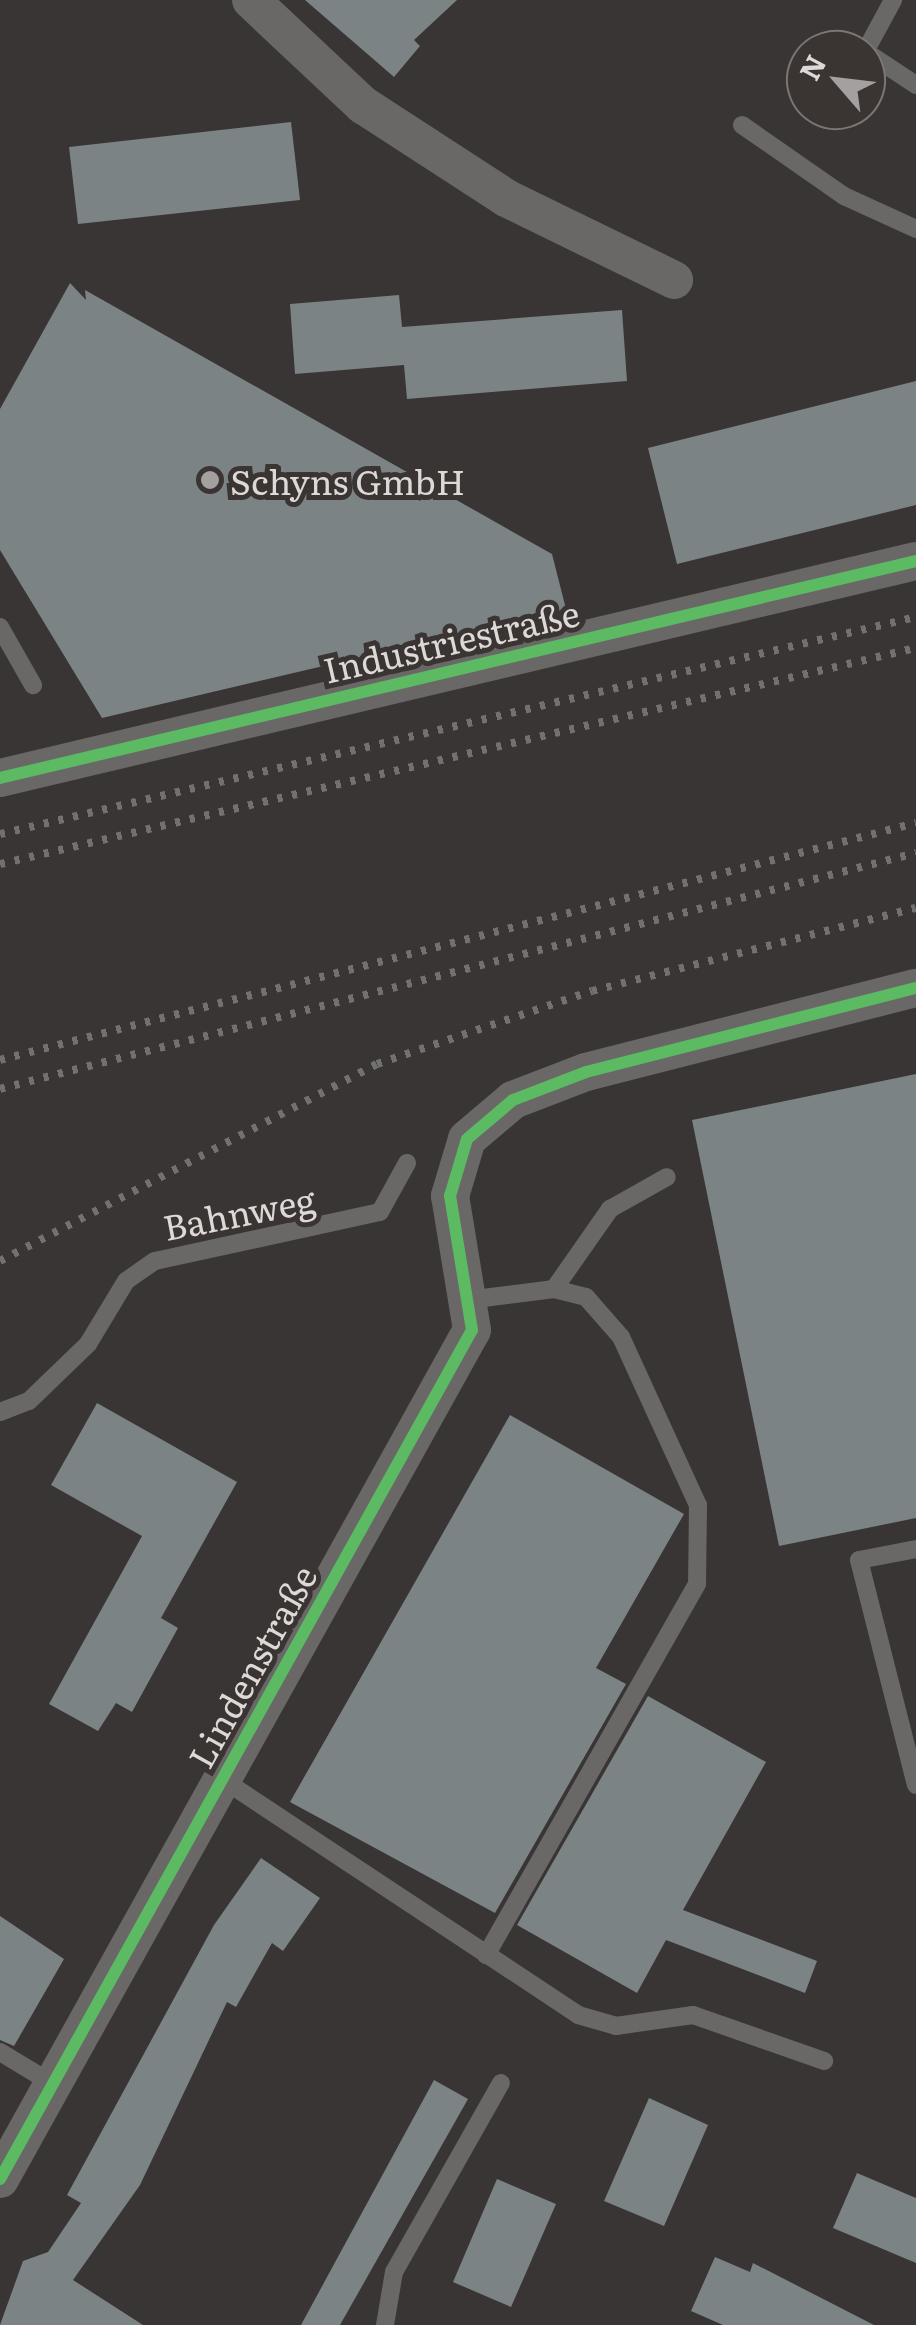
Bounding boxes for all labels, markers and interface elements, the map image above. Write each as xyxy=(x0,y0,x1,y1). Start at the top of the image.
north arrow xyxy=(786,30,886,130)
text: N xyxy=(787,47,835,87)
place label: Schyns GmbH xyxy=(230,459,465,501)
marker: Schyns GmbH xyxy=(199,469,221,491)
street label: Industriestraße xyxy=(319,590,583,690)
street label: Bahnweg xyxy=(159,1177,319,1247)
street label: Lindenstraße xyxy=(178,1558,324,1774)

